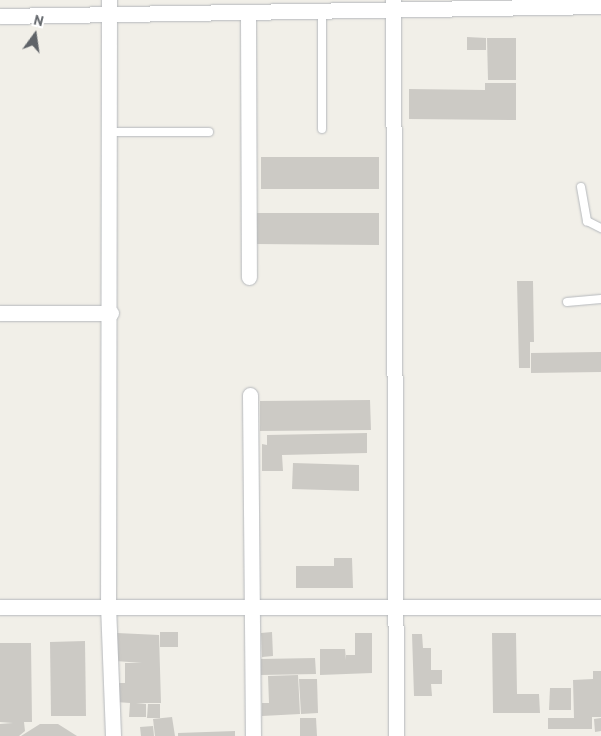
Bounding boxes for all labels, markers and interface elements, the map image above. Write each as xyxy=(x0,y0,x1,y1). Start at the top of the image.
north arrow xyxy=(10,10,60,60)
text: N xyxy=(32,11,45,30)

